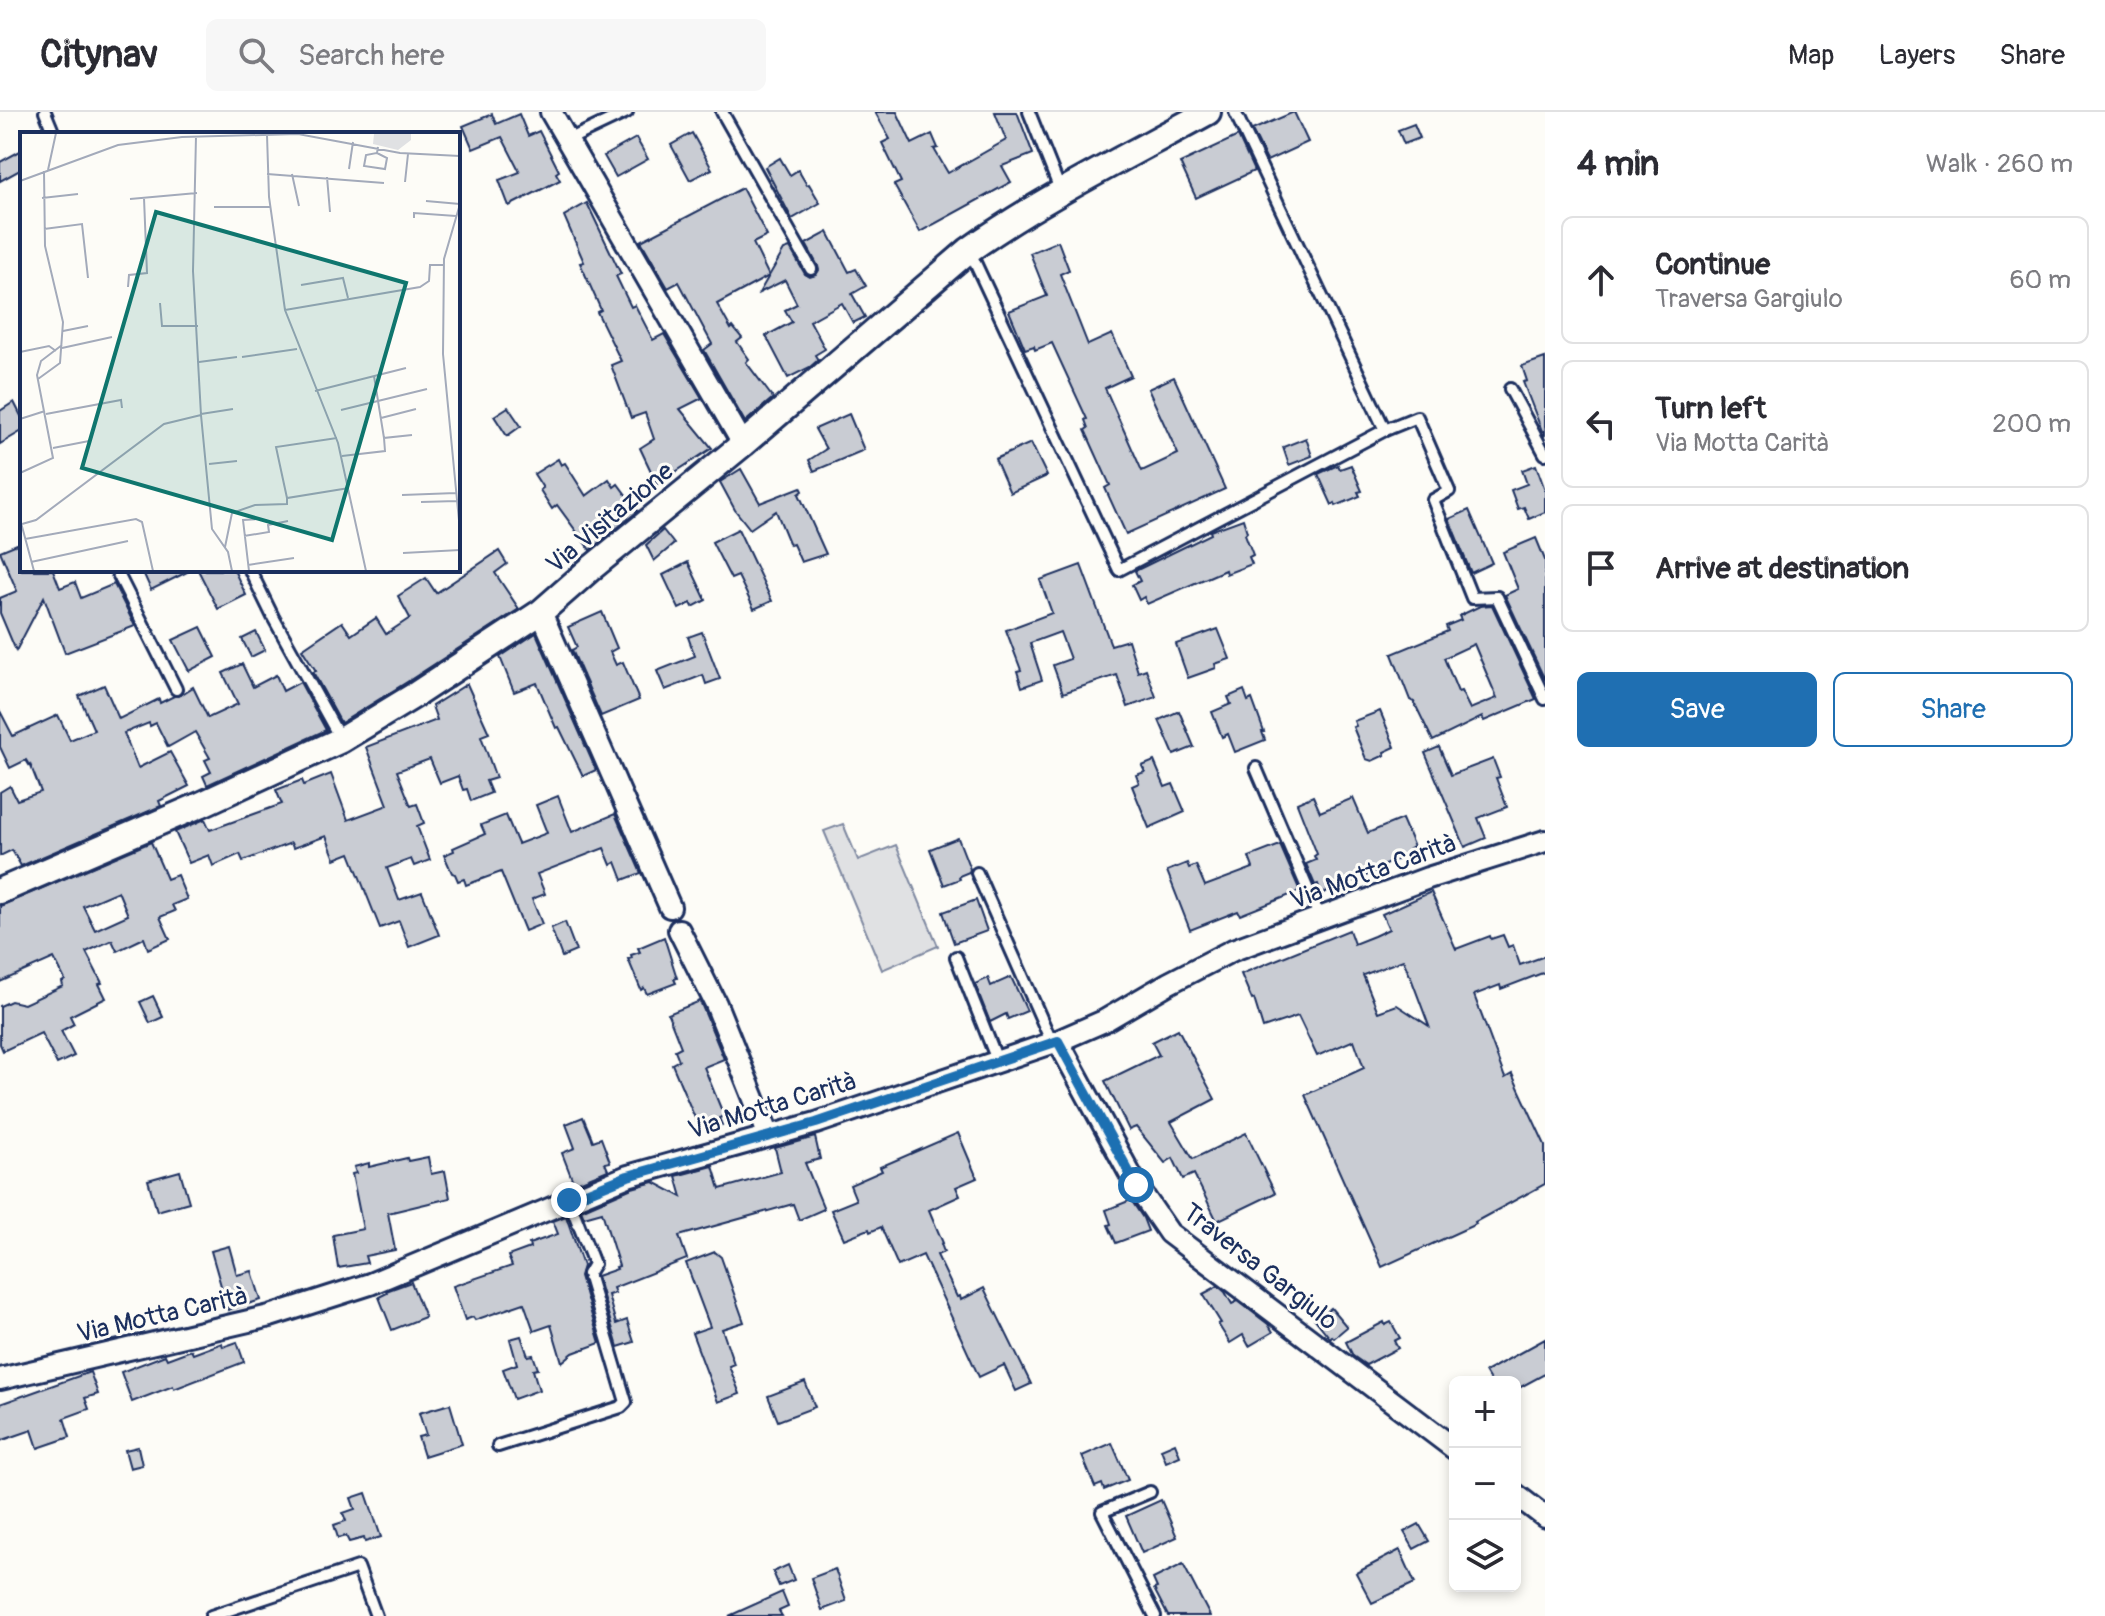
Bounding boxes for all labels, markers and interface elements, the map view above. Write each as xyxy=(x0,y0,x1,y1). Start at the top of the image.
search box xyxy=(206,19,766,91)
text: Citynav xyxy=(40,31,158,79)
icon: search xyxy=(234,33,278,77)
text: Search here xyxy=(298,37,445,74)
text: Map xyxy=(1788,38,1834,73)
text: Layers xyxy=(1878,38,1955,73)
text: Share xyxy=(1999,38,2065,73)
inset map xyxy=(20,132,460,572)
text: 4 min xyxy=(1577,143,1659,186)
text: Walk · 260 m xyxy=(1926,148,2073,180)
text: Continue xyxy=(1655,246,1770,283)
icon: ahead xyxy=(1579,258,1623,302)
text: 60 m xyxy=(2009,264,2071,296)
text: Traversa Gargiulo xyxy=(1655,283,1843,315)
text: Turn left xyxy=(1655,390,1766,427)
icon: left xyxy=(1579,402,1623,446)
text: 200 m xyxy=(1992,408,2071,440)
text: Via Motta Carità xyxy=(1655,427,1829,459)
street label: Via Visitazione xyxy=(540,455,680,581)
icon: arrive xyxy=(1579,546,1623,590)
text: Arrive at destination xyxy=(1655,550,1909,587)
button: Save xyxy=(1577,672,1817,747)
button: Share xyxy=(1833,672,2073,747)
street label: Via Motta Carità xyxy=(1286,827,1460,917)
street label: Via Motta Carità xyxy=(684,1065,860,1147)
route start xyxy=(1118,1167,1154,1203)
route end xyxy=(551,1182,587,1218)
street label: Traversa Gargiulo xyxy=(1176,1197,1344,1337)
street label: Via Motta Carità xyxy=(74,1280,250,1350)
map controls xyxy=(1449,1376,1521,1592)
button: + xyxy=(1449,1376,1521,1448)
button: − xyxy=(1449,1448,1521,1520)
button: layers xyxy=(1449,1520,1521,1592)

